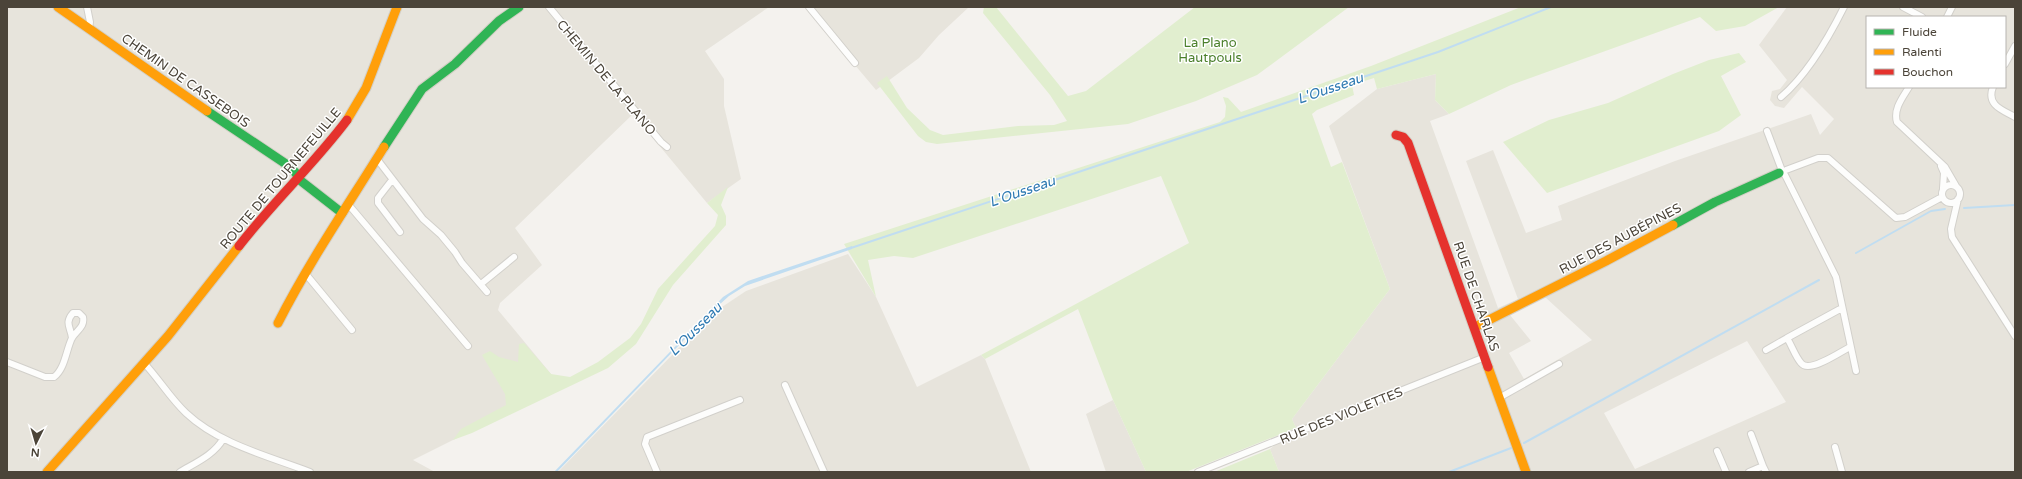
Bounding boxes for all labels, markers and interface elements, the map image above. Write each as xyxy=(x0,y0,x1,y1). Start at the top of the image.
legend xyxy=(1866,16,2006,88)
street label: CHEMIN DE LA PLANO xyxy=(553,17,659,139)
text: Fluide xyxy=(1902,25,1937,39)
street label: CHEMIN DE CASSEBOIS xyxy=(118,30,253,131)
park label: La Plano Hautpouls xyxy=(1178,35,1242,66)
text: Ralenti xyxy=(1902,45,1942,59)
text: Bouchon xyxy=(1902,65,1953,79)
water label: L'Ousseau xyxy=(1295,69,1367,108)
street label: ROUTE DE TOURNEFEUILLE xyxy=(217,105,345,253)
water label: L'Ousseau xyxy=(987,172,1059,211)
street label: RUE DES AUBÉPINES xyxy=(1557,200,1684,278)
street label: RUE DE CHARLAS xyxy=(1450,239,1502,353)
water label: L'Ousseau xyxy=(665,298,727,360)
street label: RUE DES VIOLETTES xyxy=(1277,384,1405,448)
north arrow xyxy=(16,423,56,463)
text: N xyxy=(30,446,40,459)

